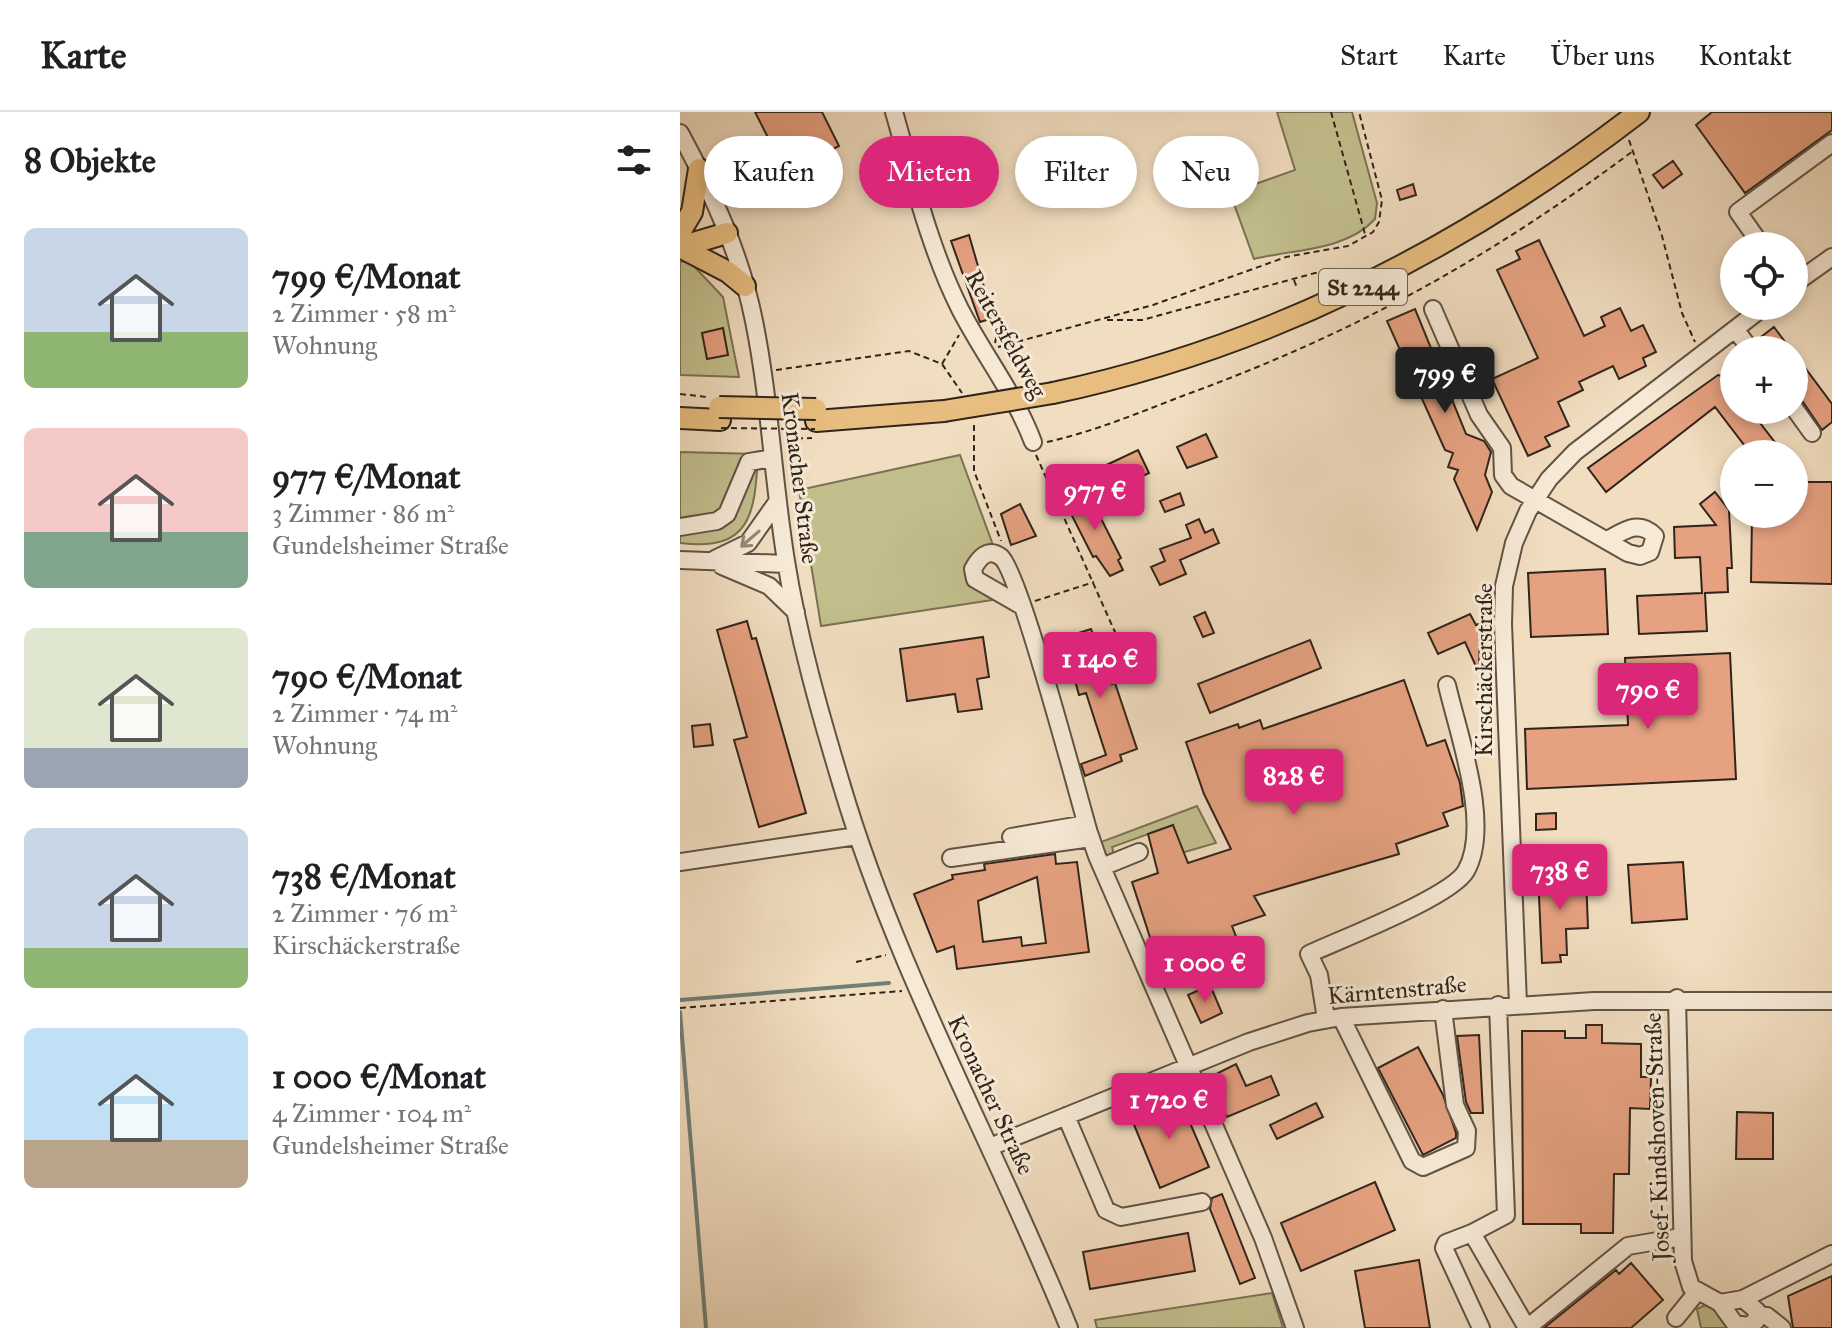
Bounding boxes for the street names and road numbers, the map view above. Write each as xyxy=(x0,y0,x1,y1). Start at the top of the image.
street label: Reitersfeldweg xyxy=(958,264,1054,404)
road number: St 2244 xyxy=(1319,269,1407,305)
street label: Kronacher Straße xyxy=(775,390,825,566)
street label: Kirschäckerstraße xyxy=(1469,583,1499,757)
street label: Kärntenstraße xyxy=(1326,969,1468,1011)
street label: Kronacher Straße xyxy=(941,1010,1041,1180)
street label: Josef-Kindshoven-Straße xyxy=(1638,1012,1676,1265)

